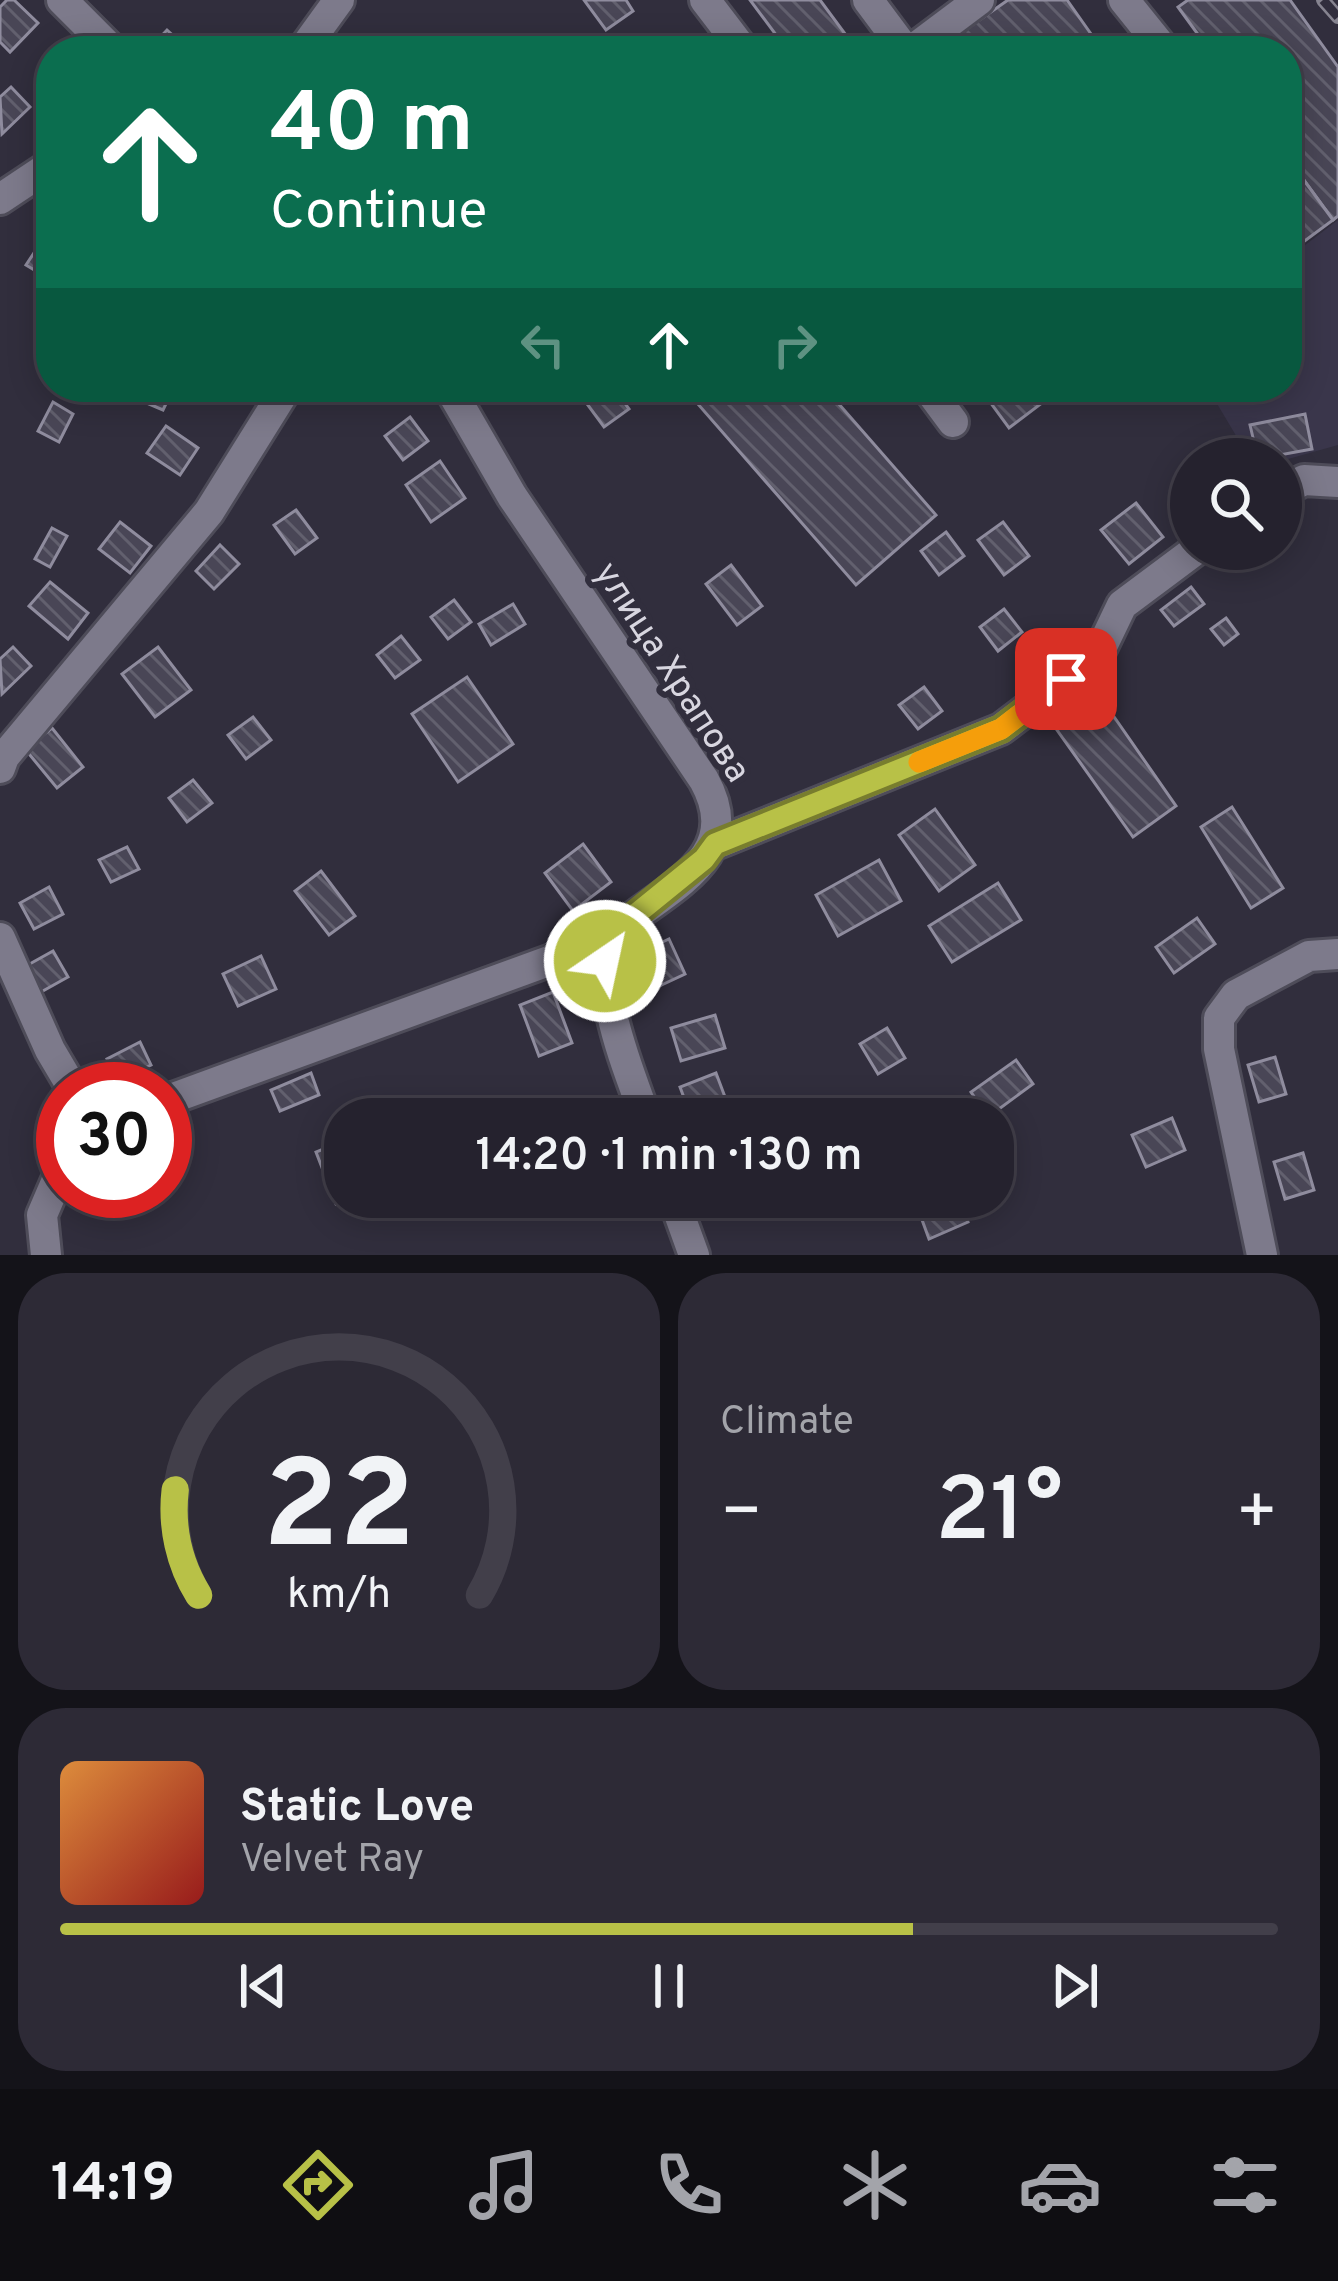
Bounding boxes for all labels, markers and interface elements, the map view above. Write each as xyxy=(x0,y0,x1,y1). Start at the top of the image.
text: 40 m xyxy=(270,75,474,181)
icon: ahead xyxy=(72,84,228,240)
text: Continue xyxy=(270,179,487,248)
icon: left xyxy=(510,312,576,378)
icon: ahead xyxy=(636,312,702,378)
icon: right xyxy=(762,312,828,378)
map controls xyxy=(1170,438,1302,570)
button: search xyxy=(1170,438,1302,570)
street label: улица Храпова xyxy=(582,554,759,792)
pin xyxy=(1015,628,1117,730)
icon: arrive xyxy=(1033,646,1099,712)
position arrow xyxy=(542,898,668,1024)
speed limit sign: 30 xyxy=(36,1062,192,1218)
text: 14:20 · 1 min · 130 m xyxy=(476,1129,863,1186)
text: Climate xyxy=(720,1399,854,1448)
text: 22 xyxy=(263,1434,415,1592)
text: 21° xyxy=(935,1459,1063,1572)
text: − xyxy=(720,1474,763,1557)
text: + xyxy=(1235,1474,1278,1557)
text: km/h xyxy=(287,1568,391,1622)
text: Static Love xyxy=(240,1780,474,1837)
text: Velvet Ray xyxy=(240,1837,424,1886)
icon: previous xyxy=(230,1953,296,2019)
icon: pause xyxy=(636,1953,702,2019)
icon: next xyxy=(1042,1953,1108,2019)
icon: directions xyxy=(276,2143,360,2227)
icon: music xyxy=(462,2143,546,2227)
icon: phone xyxy=(647,2143,731,2227)
icon: climate xyxy=(833,2143,917,2227)
icon: car xyxy=(1018,2143,1102,2227)
icon: filters xyxy=(1203,2143,1287,2227)
text: 14:19 xyxy=(51,2151,175,2220)

